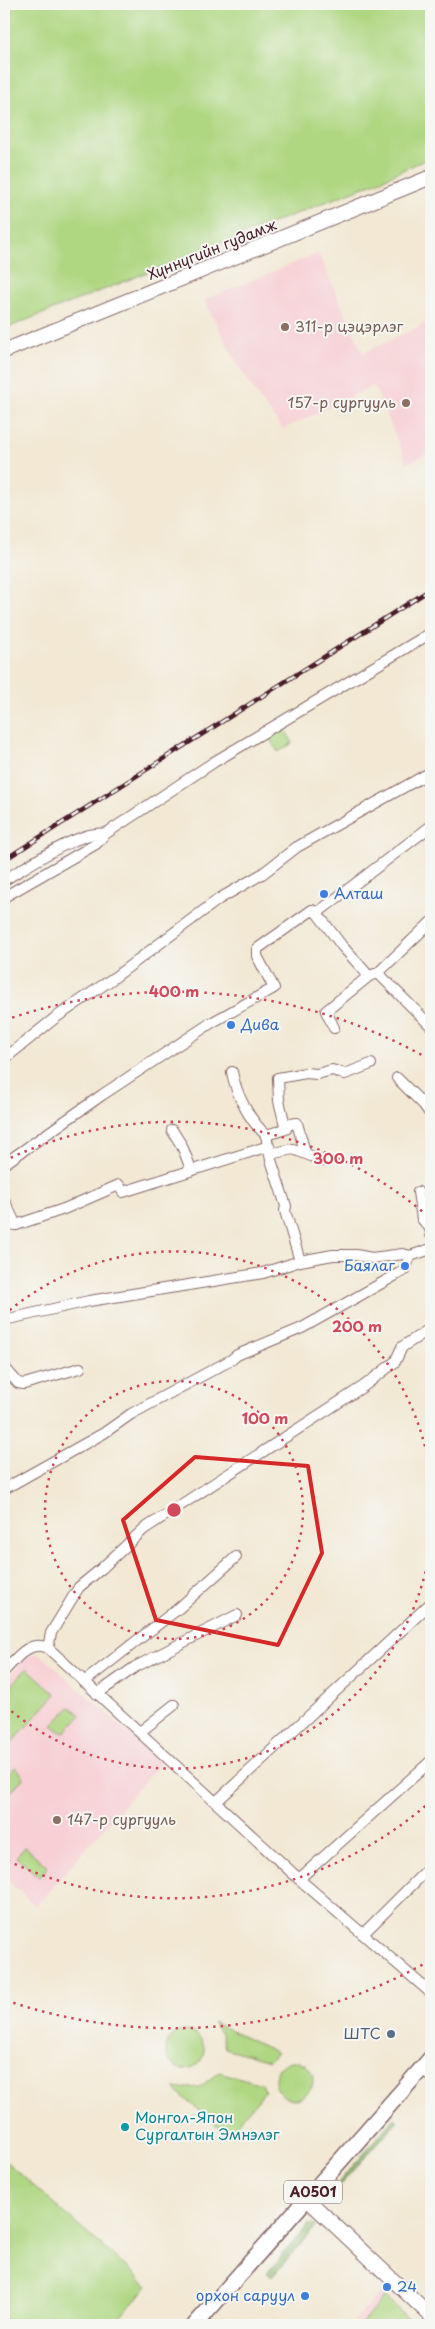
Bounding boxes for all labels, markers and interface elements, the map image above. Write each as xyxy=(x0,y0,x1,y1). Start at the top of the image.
street label: Хүннүгийн гудамж xyxy=(143,212,280,285)
place label: 311-р цэцэрлэг xyxy=(295,314,403,337)
marker: 311-р цэцэрлэг xyxy=(279,321,291,333)
place label: 157-р сургууль xyxy=(287,390,396,413)
marker: 157-р сургууль xyxy=(400,397,412,409)
place label: Алташ xyxy=(334,881,383,904)
marker: Алташ xyxy=(318,888,330,900)
text: 400 m xyxy=(149,979,199,1002)
place label: Дива xyxy=(240,1012,280,1035)
marker: Дива xyxy=(225,1019,237,1031)
text: 300 m xyxy=(313,1146,363,1169)
place label: Баялаг xyxy=(344,1253,395,1276)
marker: Баялаг xyxy=(399,1260,411,1272)
text: 200 m xyxy=(332,1314,382,1337)
text: 100 m xyxy=(242,1406,288,1429)
centre of rings xyxy=(165,1501,183,1519)
place label: 147-р сургууль xyxy=(67,1807,176,1830)
marker: 147-р сургууль xyxy=(51,1814,63,1826)
place label: ШТС xyxy=(343,2021,381,2044)
marker: ШТС xyxy=(385,2028,397,2040)
place label: Монгол-Япон Сургалтын Эмнэлэг xyxy=(135,2105,280,2145)
marker: Монгол-Япон Сургалтын Эмнэлэг xyxy=(119,2121,131,2133)
road number: A0501 xyxy=(284,2180,342,2204)
place label: 24 xyxy=(397,2274,417,2297)
marker: 24 xyxy=(381,2281,393,2293)
place label: орхон саруул xyxy=(196,2283,295,2306)
marker: орхон саруул xyxy=(299,2290,311,2302)

